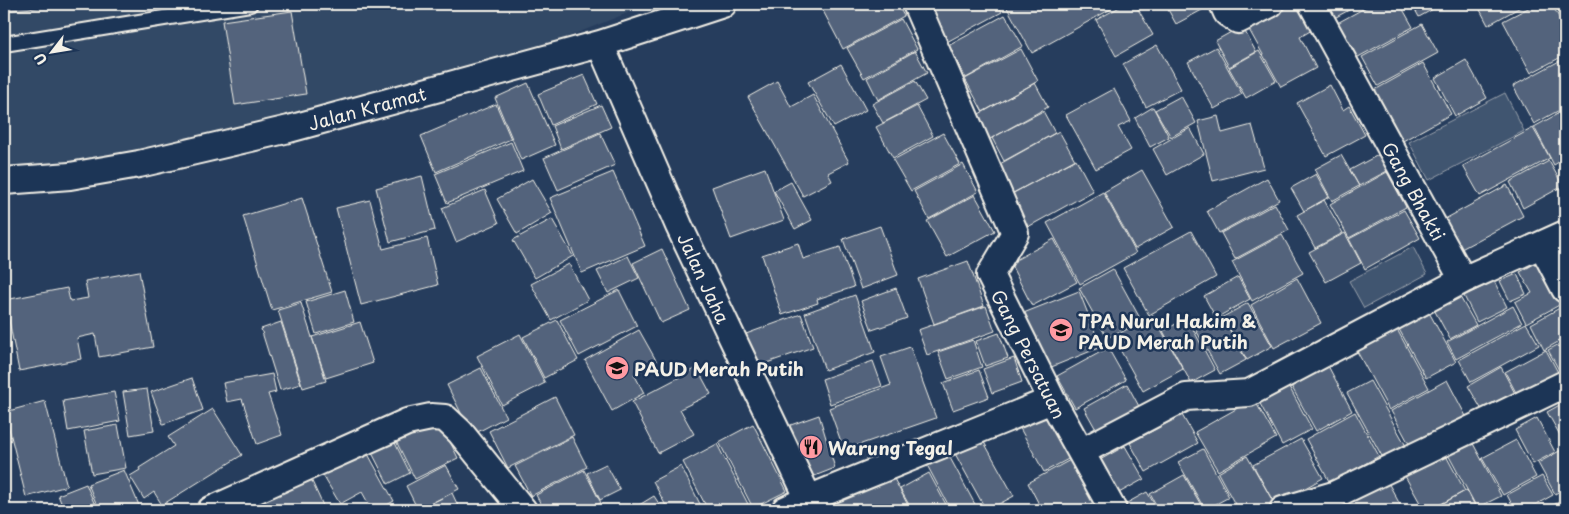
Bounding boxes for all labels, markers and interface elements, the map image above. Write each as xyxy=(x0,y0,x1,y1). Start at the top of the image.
north arrow xyxy=(28,28,78,78)
text: U xyxy=(29,49,52,69)
street label: Jalan Kramat xyxy=(305,79,429,137)
street label: Gang Bhakti xyxy=(1376,137,1452,245)
street label: Jalan Jaha xyxy=(671,228,737,328)
street label: Gang Persatuan xyxy=(985,285,1073,423)
place label: TPA Nurul Hakim & PAUD Merah Putih xyxy=(1078,307,1257,355)
school or university icon: TPA Nurul Hakim & PAUD Merah Putih xyxy=(1048,317,1074,343)
school or university icon: PAUD Merah Putih xyxy=(604,355,630,381)
place label: PAUD Merah Putih xyxy=(634,355,804,382)
restaurant icon: Warung Tegal xyxy=(798,434,824,460)
place label: Warung Tegal xyxy=(828,434,953,461)

